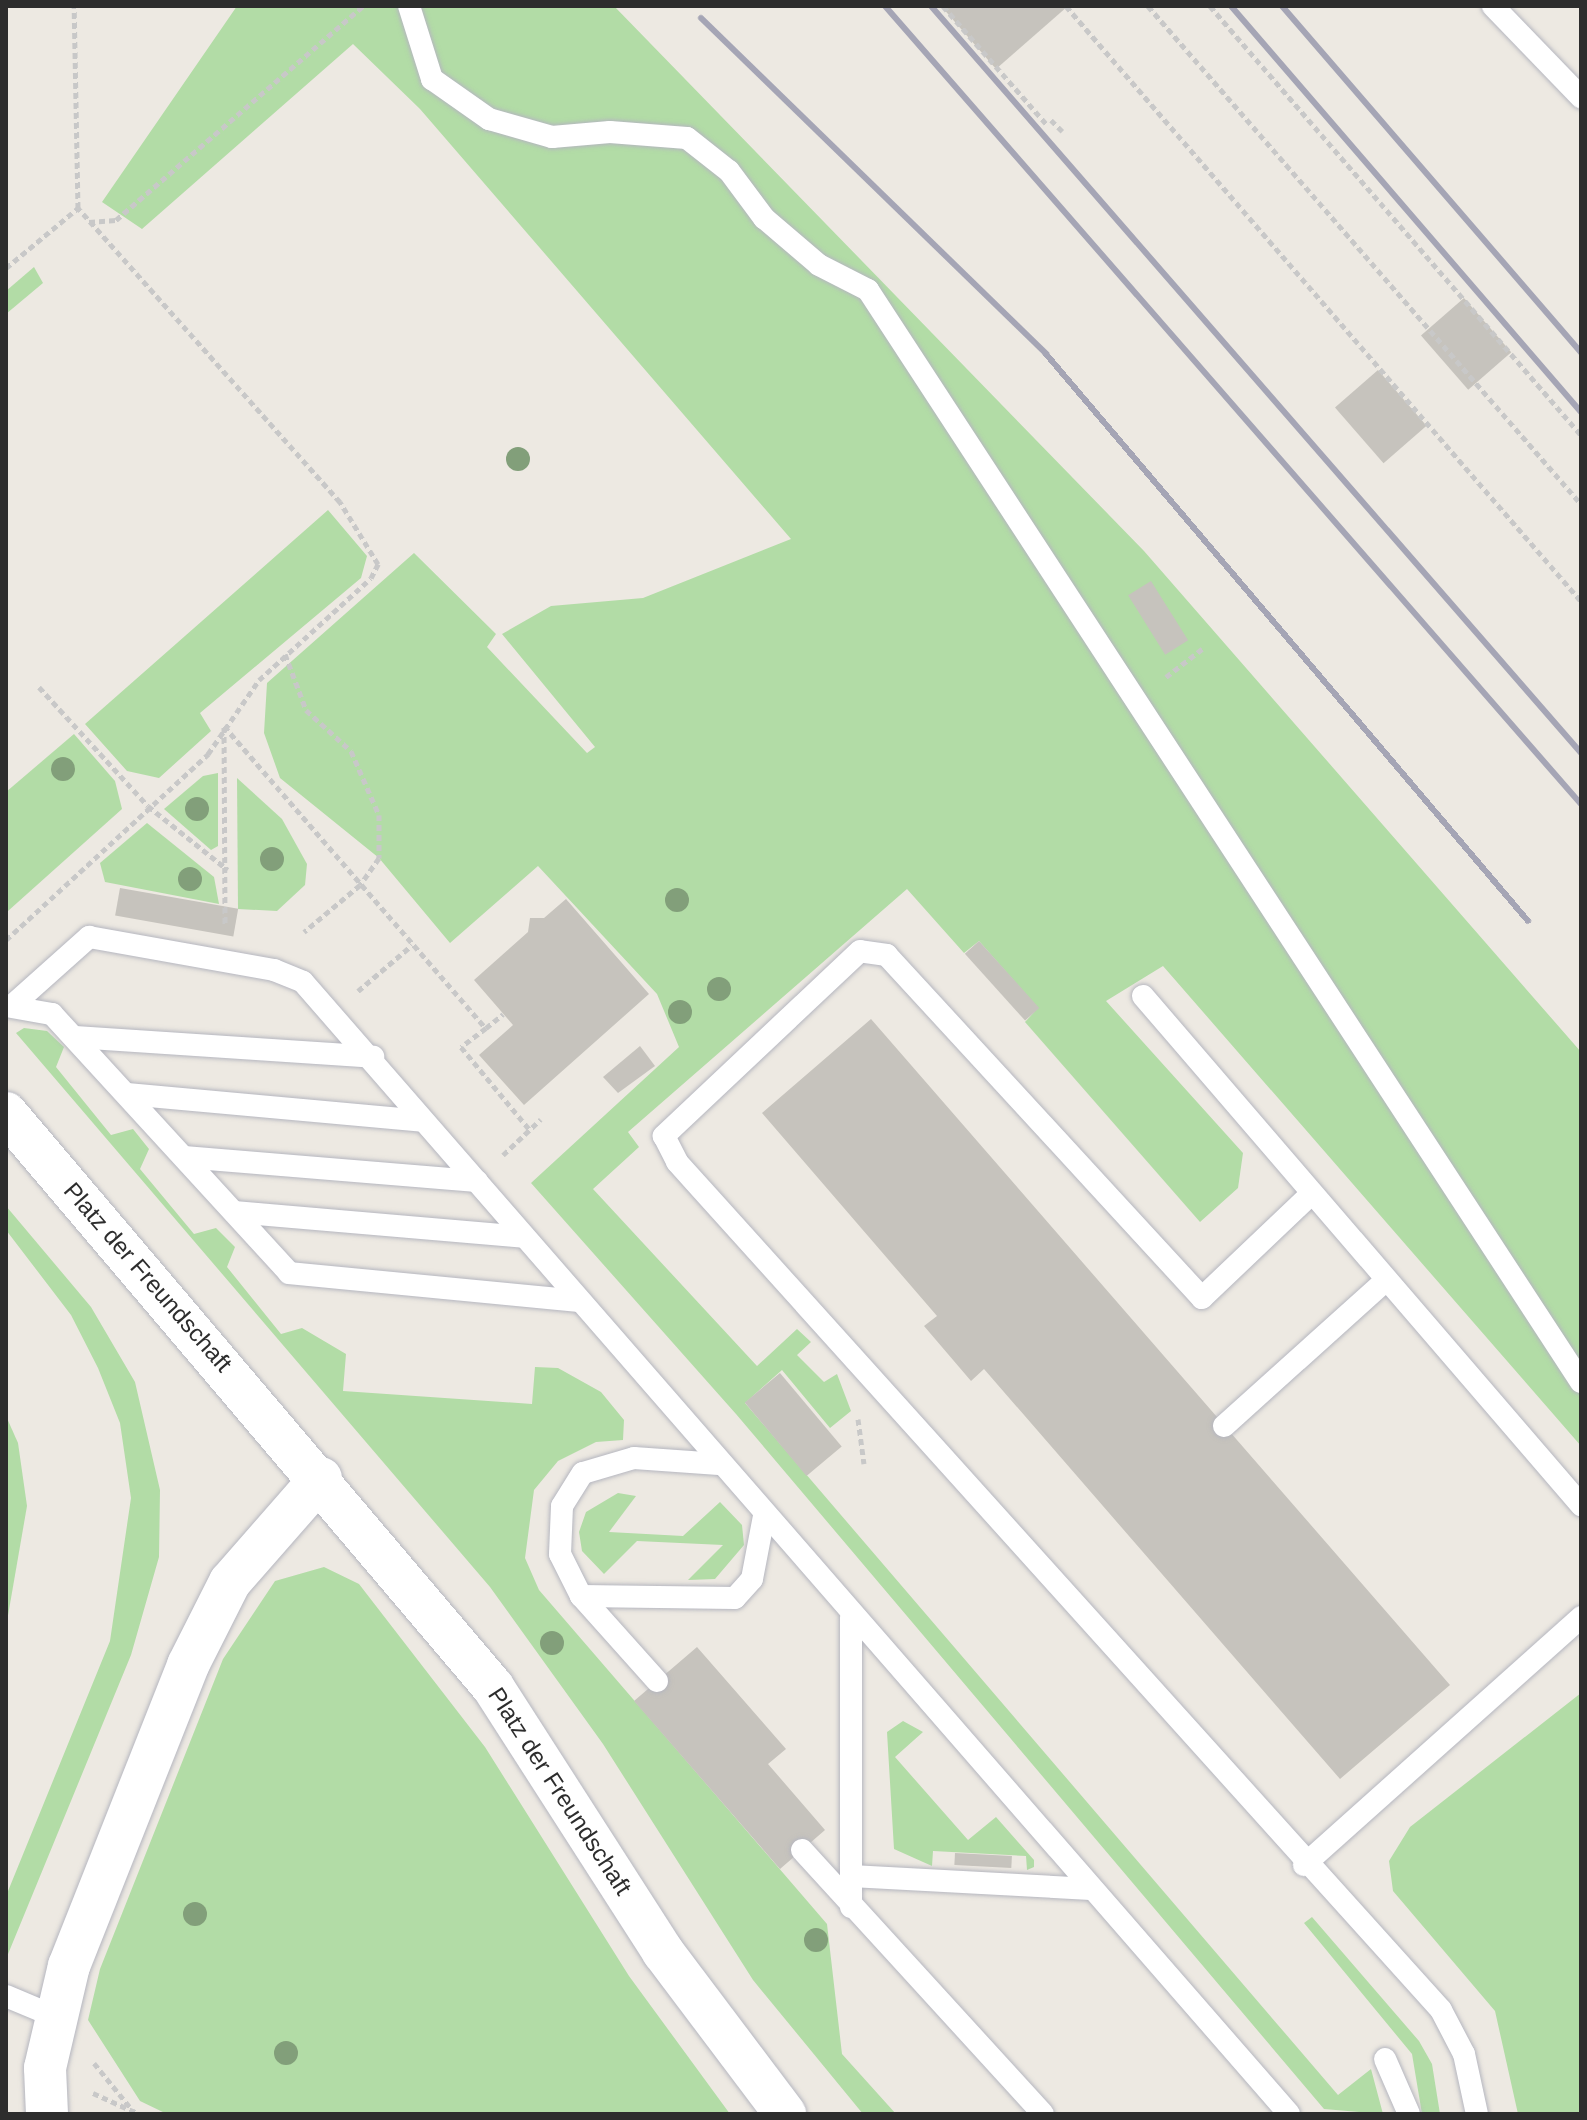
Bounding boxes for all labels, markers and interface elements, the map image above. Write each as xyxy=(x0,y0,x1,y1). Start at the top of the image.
street label: Platz der Freundschaft xyxy=(58,1176,238,1378)
street label: Platz der Freundschaft xyxy=(482,1682,638,1900)

